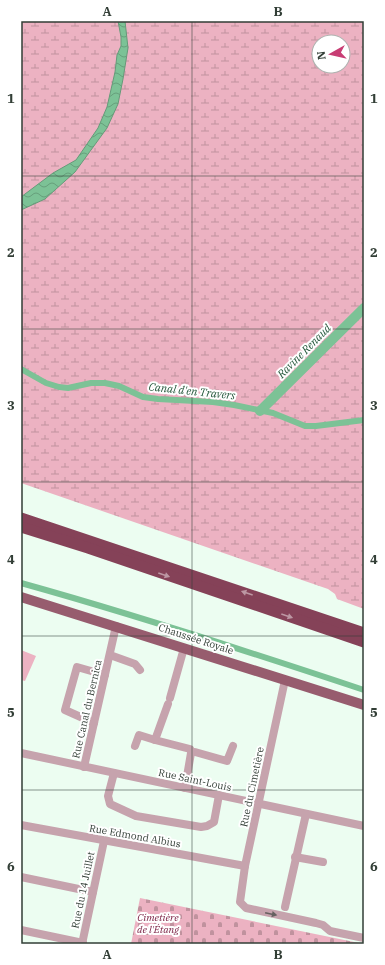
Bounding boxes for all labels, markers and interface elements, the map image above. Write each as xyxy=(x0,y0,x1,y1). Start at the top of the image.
text: A xyxy=(102,3,112,20)
text: B xyxy=(273,3,283,20)
north arrow xyxy=(311,34,351,74)
text: N xyxy=(314,50,329,61)
text: 1 xyxy=(7,90,15,107)
text: 1 xyxy=(370,90,378,107)
text: 2 xyxy=(7,244,15,261)
text: 2 xyxy=(370,244,378,261)
water label: Ravine Renaud xyxy=(273,320,335,382)
water label: Canal d'en Travers xyxy=(148,379,237,403)
text: 3 xyxy=(7,397,15,414)
text: 3 xyxy=(370,397,378,414)
text: 4 xyxy=(7,551,15,568)
text: 4 xyxy=(370,551,378,568)
one-way arrow xyxy=(159,572,171,578)
one-way arrow xyxy=(241,590,253,596)
one-way arrow xyxy=(282,614,294,620)
street label: Chaussée Royale xyxy=(157,621,235,657)
street label: Rue Canal du Bernica xyxy=(69,658,105,760)
text: 5 xyxy=(7,704,15,721)
text: 5 xyxy=(370,704,378,721)
street label: Rue du Cimetière xyxy=(237,746,267,828)
street label: Rue Saint-Louis xyxy=(157,766,233,794)
street label: Rue Edmond Albius xyxy=(88,822,182,850)
street label: Rue du 14 Juillet xyxy=(69,850,98,930)
text: 6 xyxy=(7,858,15,875)
text: 6 xyxy=(370,858,378,875)
park label: Cimetière de l'Étang xyxy=(137,911,179,936)
one-way arrow xyxy=(265,911,278,917)
text: A xyxy=(102,946,112,963)
text: B xyxy=(273,946,283,963)

